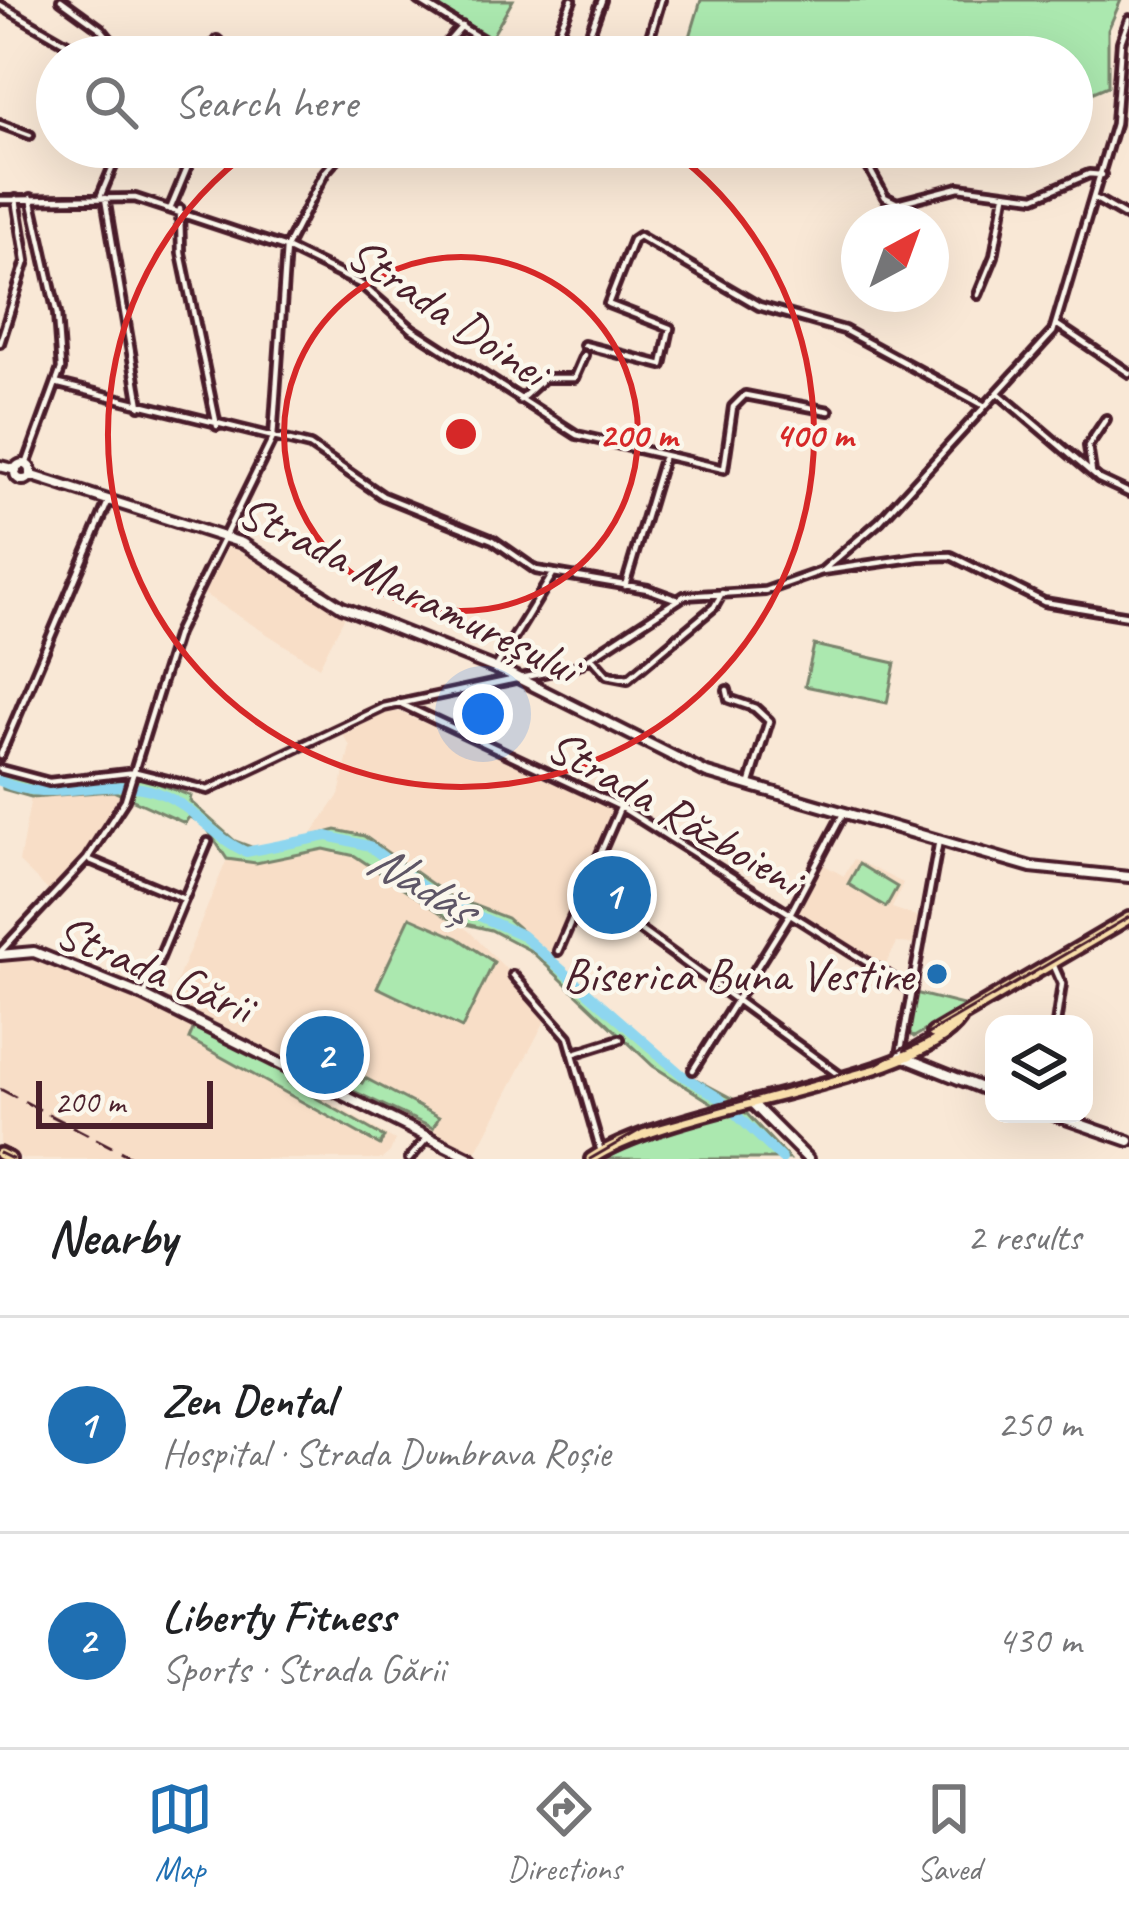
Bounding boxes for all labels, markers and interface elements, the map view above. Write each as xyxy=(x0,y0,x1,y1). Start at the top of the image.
search box xyxy=(36,36,1093,168)
icon: search xyxy=(78,69,144,135)
text: Search here xyxy=(174,74,357,131)
north arrow xyxy=(841,204,949,312)
street label: Strada Doinei xyxy=(336,223,564,404)
text: 200 m xyxy=(599,412,680,458)
text: 400 m xyxy=(775,412,856,458)
centre of rings xyxy=(440,413,482,455)
street label: Strada Maramureșului xyxy=(229,481,593,700)
your location xyxy=(453,684,513,744)
street label: Strada Războieni xyxy=(537,715,816,911)
water label: Nadăș xyxy=(357,827,495,944)
pin: 1 xyxy=(573,850,651,940)
street label: Strada Gării xyxy=(47,901,267,1039)
place label: Biserica Buna Vestire xyxy=(562,945,916,1005)
marker: Biserica Buna Vestire xyxy=(924,961,950,987)
pin: 2 xyxy=(286,1010,364,1100)
map controls xyxy=(985,1015,1093,1123)
button: layers xyxy=(985,1015,1093,1123)
scale bar xyxy=(36,1075,213,1128)
text: 200 m xyxy=(54,1081,125,1123)
text: Nearby xyxy=(48,1205,176,1269)
text: 2 results xyxy=(967,1213,1081,1262)
text: Zen Dental xyxy=(162,1372,334,1429)
text: 1 xyxy=(78,1400,96,1449)
text: 250 m xyxy=(997,1400,1081,1449)
text: Hospital · Strada Dumbrava Roșie xyxy=(162,1429,611,1478)
text: Liberty Fitness xyxy=(162,1588,395,1645)
text: 2 xyxy=(78,1616,96,1665)
text: 430 m xyxy=(997,1616,1081,1665)
text: Sports · Strada Gării xyxy=(162,1645,445,1694)
tab: Map xyxy=(147,1776,213,1890)
tab: Directions xyxy=(507,1776,622,1890)
tab: Saved xyxy=(916,1776,982,1890)

